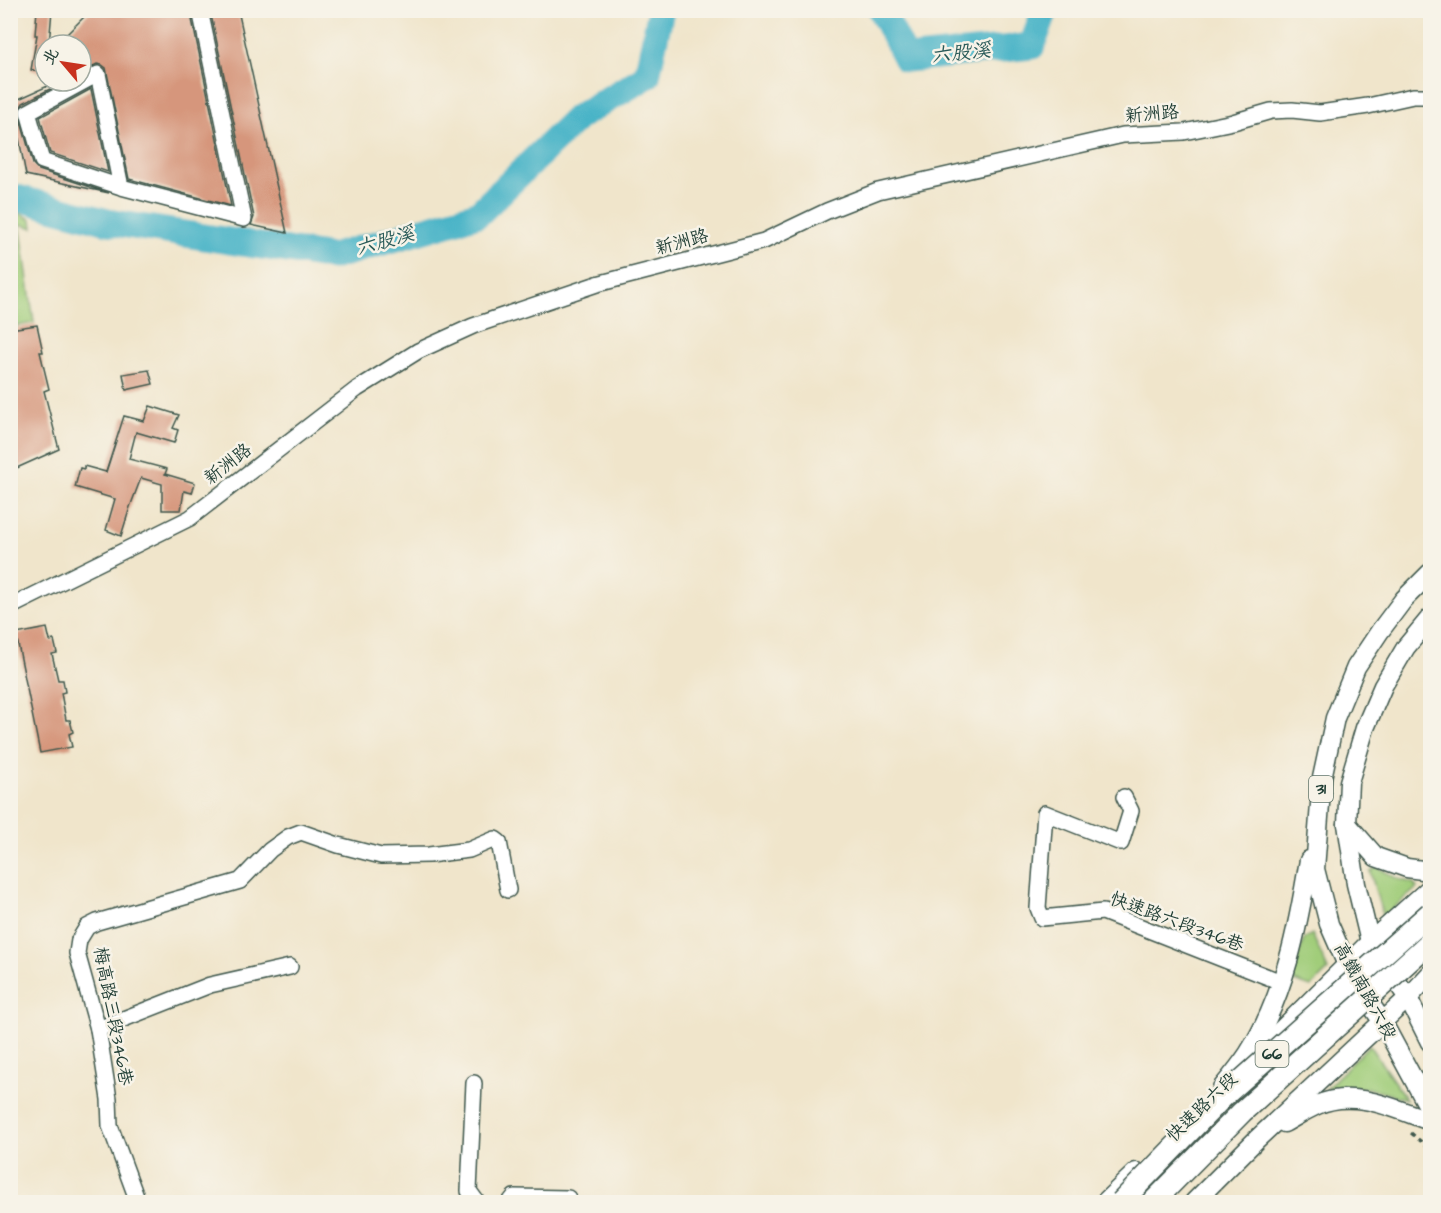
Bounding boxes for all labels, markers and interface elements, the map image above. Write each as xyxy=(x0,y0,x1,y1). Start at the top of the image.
north arrow xyxy=(33,33,93,93)
water label: 六股溪 xyxy=(930,36,993,70)
text: 北 xyxy=(37,44,64,69)
street label: 新洲路 xyxy=(1124,99,1180,129)
water label: 六股溪 xyxy=(352,219,419,263)
street label: 新洲路 xyxy=(653,223,711,261)
street label: 新洲路 xyxy=(199,438,257,490)
road number: 31 xyxy=(1309,776,1333,802)
street label: 快速路六段346巷 xyxy=(1107,886,1247,958)
street label: 高鐵南路六段 xyxy=(1328,938,1402,1044)
street label: 梅高路三段346巷 xyxy=(87,945,139,1087)
road number: 66 xyxy=(1256,1041,1288,1067)
street label: 快速路六段 xyxy=(1161,1067,1243,1147)

